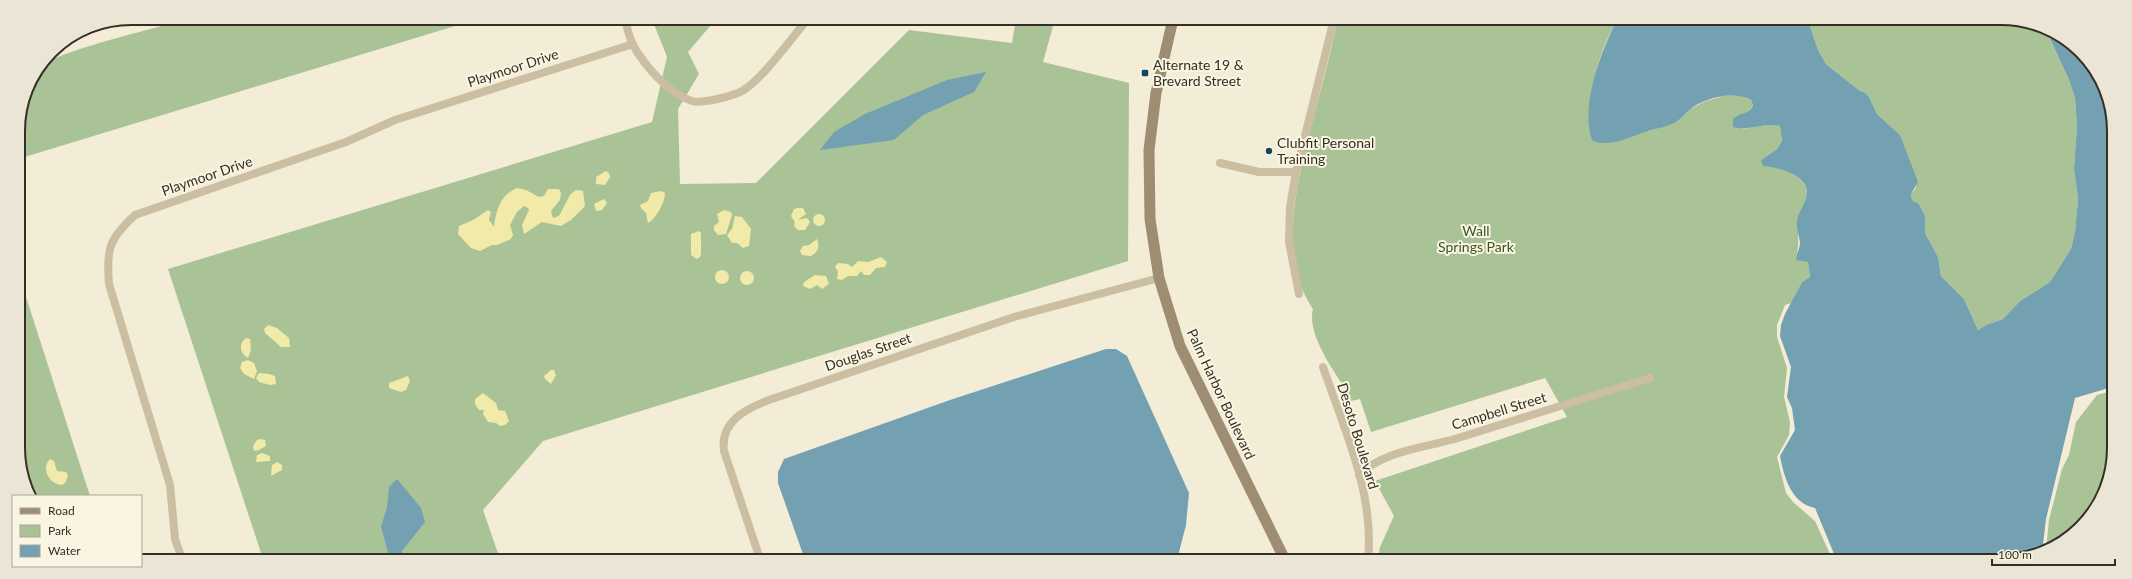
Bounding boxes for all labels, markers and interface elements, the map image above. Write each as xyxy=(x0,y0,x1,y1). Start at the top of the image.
street label: Playmoor Drive xyxy=(465,45,561,90)
place label: Alternate 19 & Brevard Street xyxy=(1153,56,1244,89)
marker: Alternate 19 & Brevard Street xyxy=(1140,68,1150,78)
place label: Clubfit Personal Training xyxy=(1277,134,1374,167)
marker: Clubfit Personal Training xyxy=(1264,146,1274,156)
street label: Playmoor Drive xyxy=(159,152,254,199)
park label: Wall Springs Park xyxy=(1438,222,1515,255)
street label: Palm Harbor Boulevard xyxy=(1184,326,1259,462)
street label: Douglas Street xyxy=(822,329,913,374)
street label: Desoto Boulevard xyxy=(1334,381,1383,491)
street label: Campbell Street xyxy=(1450,388,1548,433)
legend xyxy=(12,495,142,567)
text: Road xyxy=(48,503,75,518)
text: Park xyxy=(48,523,72,538)
scale bar xyxy=(1992,541,2115,567)
text: Water xyxy=(48,543,81,558)
text: 100 m xyxy=(1998,547,2032,562)

